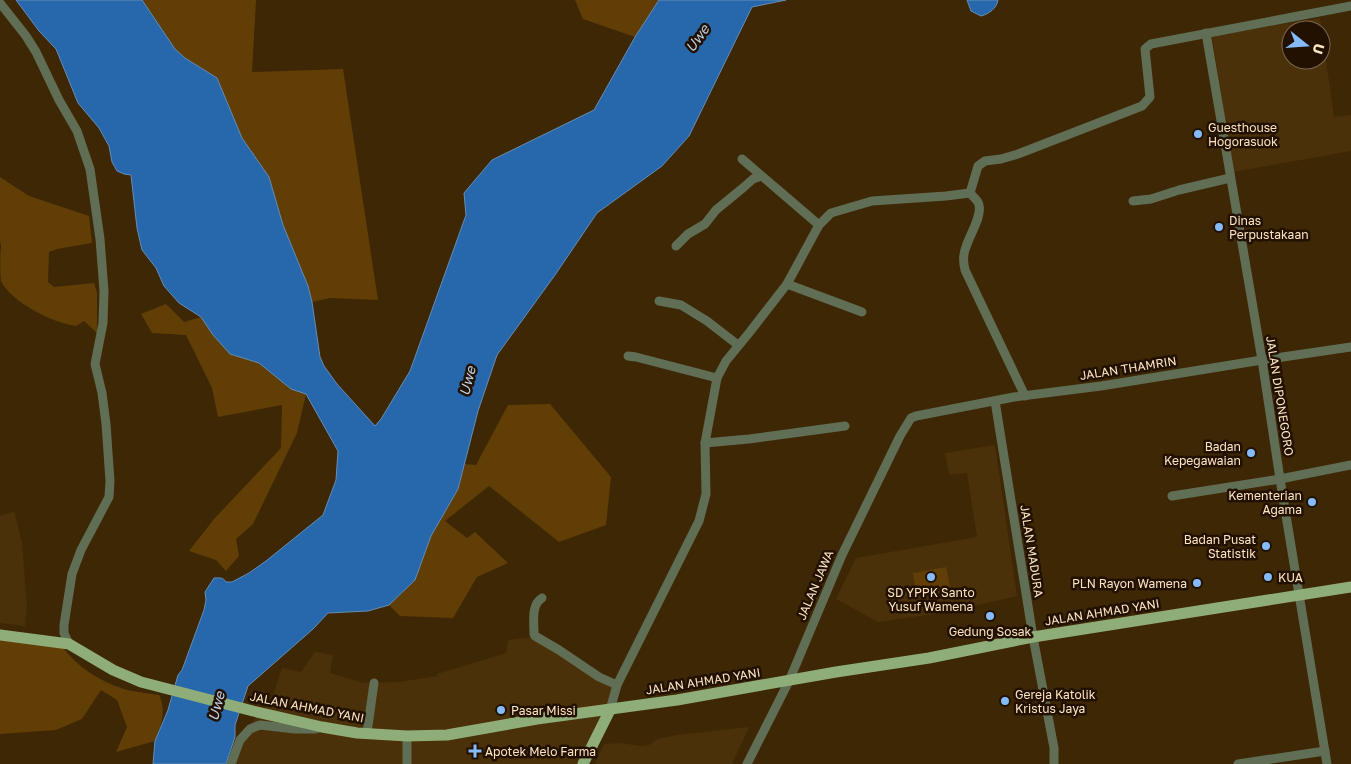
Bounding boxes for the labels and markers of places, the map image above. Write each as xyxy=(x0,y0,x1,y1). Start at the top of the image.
place label: Guesthouse Hogorasuok xyxy=(1208,120,1278,149)
marker: Guesthouse Hogorasuok xyxy=(1192,128,1204,140)
place label: Dinas Perpustakaan xyxy=(1229,213,1309,242)
marker: Dinas Perpustakaan xyxy=(1213,221,1225,233)
place label: Badan Kepegawaian xyxy=(1164,439,1241,468)
marker: Badan Kepegawaian xyxy=(1245,447,1257,459)
place label: Kementerian Agama xyxy=(1228,488,1302,517)
marker: Kementerian Agama xyxy=(1306,496,1318,508)
place label: Badan Pusat Statistik xyxy=(1184,532,1256,561)
marker: Badan Pusat Statistik xyxy=(1260,540,1272,552)
place label: KUA xyxy=(1278,570,1303,585)
marker: SD YPPK Santo Yusuf Wamena xyxy=(925,571,937,583)
marker: KUA xyxy=(1262,571,1274,583)
place label: PLN Rayon Wamena xyxy=(1072,576,1187,591)
marker: PLN Rayon Wamena xyxy=(1191,577,1203,589)
place label: SD YPPK Santo Yusuf Wamena xyxy=(887,585,975,614)
marker: Gedung Sosak xyxy=(984,610,996,622)
place label: Gedung Sosak xyxy=(949,624,1032,639)
place label: Gereja Katolik Kristus Jaya xyxy=(1015,687,1096,716)
marker: Gereja Katolik Kristus Jaya xyxy=(999,695,1011,707)
place label: Pasar Missi xyxy=(511,703,576,718)
marker: Pasar Missi xyxy=(495,704,507,716)
place label: Apotek Melo Farma xyxy=(485,744,596,759)
marker: Apotek Melo Farma xyxy=(469,745,481,757)

